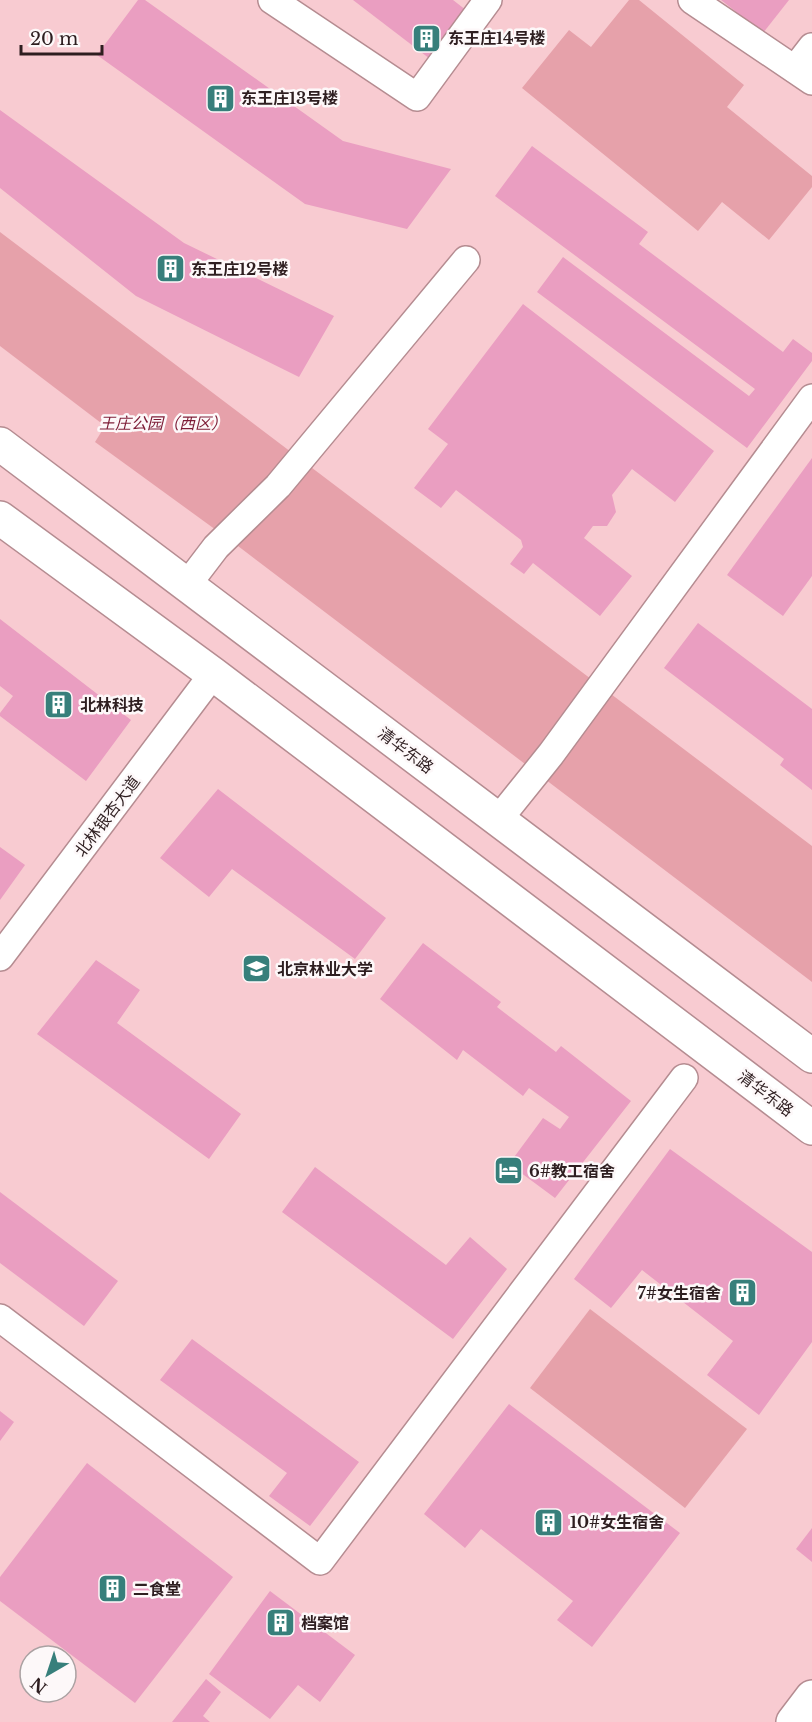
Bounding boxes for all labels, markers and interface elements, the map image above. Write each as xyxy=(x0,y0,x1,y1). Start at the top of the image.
scale bar xyxy=(21,18,102,56)
building icon: 东王庄14号楼 xyxy=(411,22,443,54)
text: 20 m xyxy=(30,28,78,50)
place label: 东王庄14号楼 xyxy=(448,28,546,48)
building icon: 东王庄13号楼 xyxy=(204,82,236,114)
place label: 东王庄13号楼 xyxy=(241,88,338,108)
building icon: 东王庄12号楼 xyxy=(154,253,186,285)
place label: 东王庄12号楼 xyxy=(191,259,288,279)
park label: 王庄公园（西区） xyxy=(99,413,227,433)
building icon: 北林科技 xyxy=(43,689,75,721)
place label: 北林科技 xyxy=(80,695,144,715)
street label: 清华东路 xyxy=(374,723,438,777)
street label: 北林银杏大道 xyxy=(70,772,144,860)
school or university icon: 北京林业大学 xyxy=(240,953,272,985)
place label: 北京林业大学 xyxy=(277,959,373,979)
street label: 清华东路 xyxy=(734,1066,798,1120)
hotel icon: 6#教工宿舍 xyxy=(492,1155,524,1187)
place label: 6#教工宿舍 xyxy=(529,1161,615,1181)
building icon: 7#女生宿舍 xyxy=(726,1277,758,1309)
place label: 7#女生宿舍 xyxy=(638,1283,721,1303)
building icon: 10#女生宿舍 xyxy=(533,1506,565,1538)
place label: 10#女生宿舍 xyxy=(570,1512,664,1532)
building icon: 二食堂 xyxy=(96,1573,128,1605)
place label: 二食堂 xyxy=(133,1579,181,1599)
building icon: 档案馆 xyxy=(264,1607,296,1639)
place label: 档案馆 xyxy=(301,1613,349,1633)
north arrow xyxy=(18,1644,78,1704)
text: N xyxy=(26,1673,51,1698)

